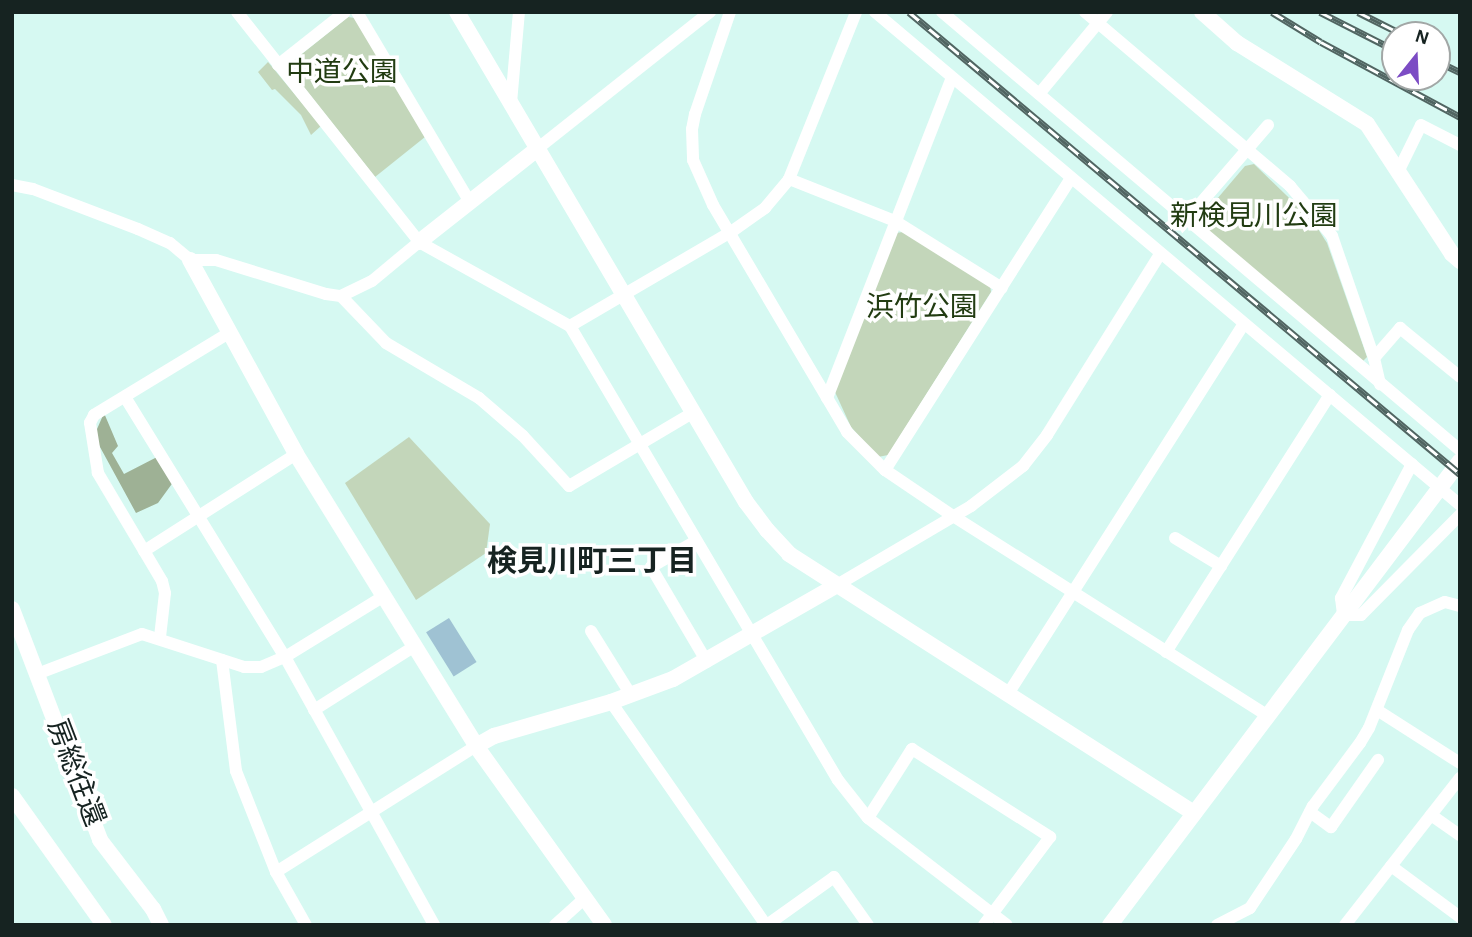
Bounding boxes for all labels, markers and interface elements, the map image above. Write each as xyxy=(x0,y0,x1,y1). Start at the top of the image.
north arrow xyxy=(1381,21,1451,91)
text: N xyxy=(1413,26,1431,49)
park label: 中道公園 xyxy=(286,56,398,90)
park label: 新検見川公園 xyxy=(1170,200,1338,234)
park label: 浜竹公園 xyxy=(866,291,978,325)
district label: 検見川町三丁目 xyxy=(487,544,697,580)
street label: 房総往還 xyxy=(39,715,111,831)

